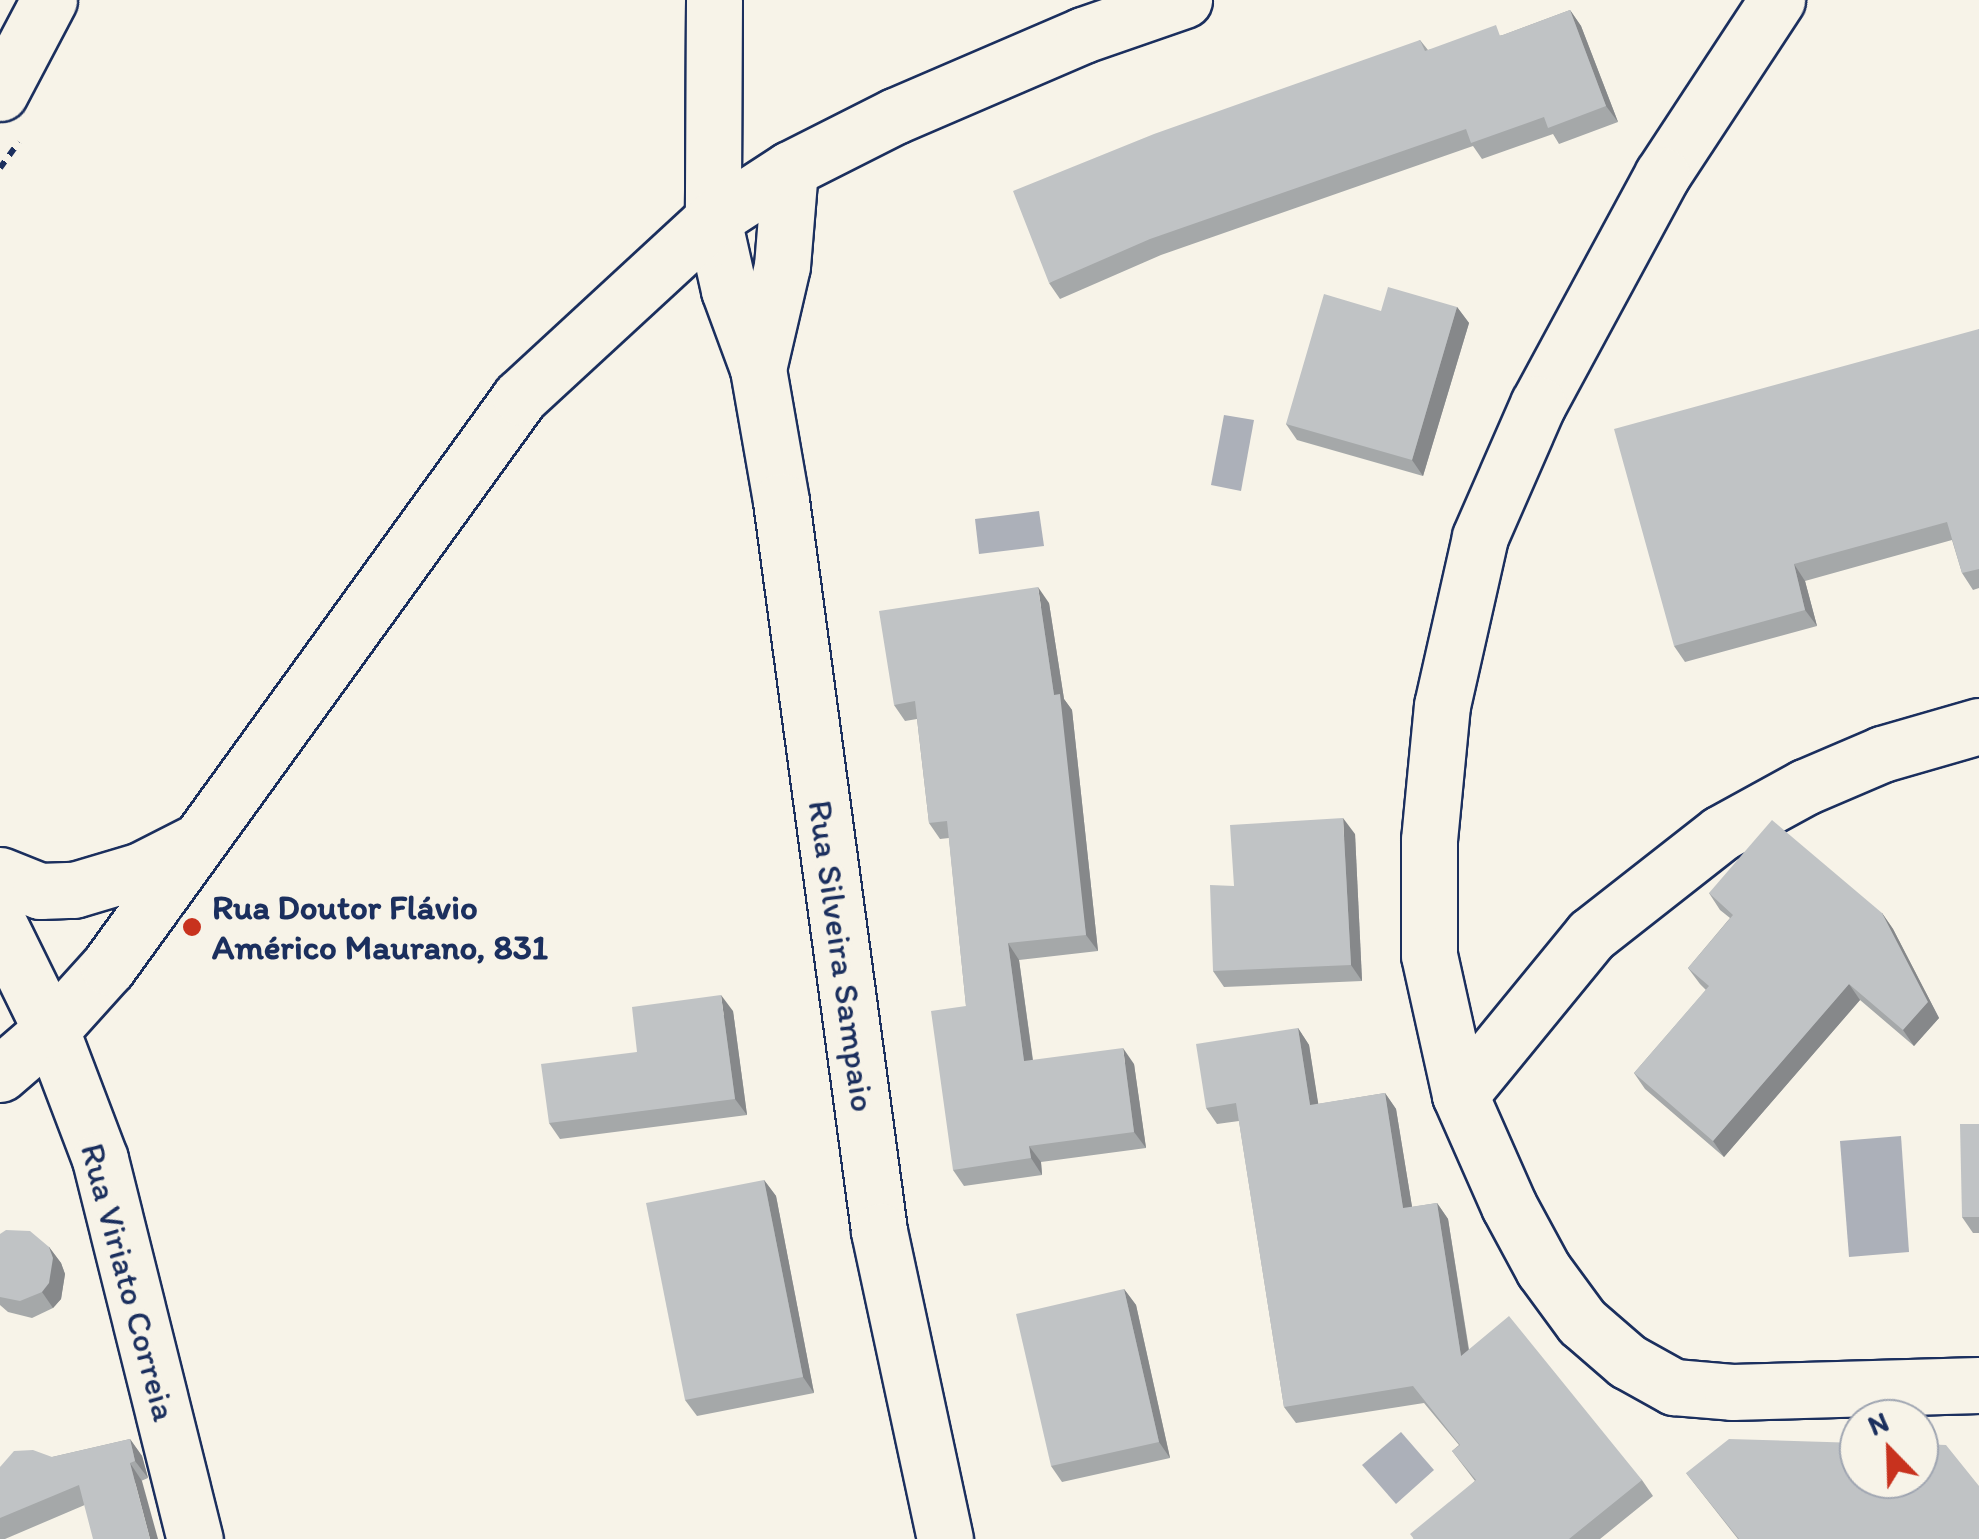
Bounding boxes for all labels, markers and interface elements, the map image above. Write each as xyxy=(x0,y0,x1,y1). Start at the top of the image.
street label: Rua Silveira Sampaio xyxy=(799,797,885,1115)
place label: Rua Doutor Flávio Américo Maurano, 831 xyxy=(212,886,549,968)
marker: Rua Doutor Flávio Américo Maurano, 831 xyxy=(181,916,203,938)
street label: Rua Viriato Correia xyxy=(72,1138,186,1426)
north arrow xyxy=(1839,1399,1939,1499)
text: N xyxy=(1863,1404,1893,1443)

